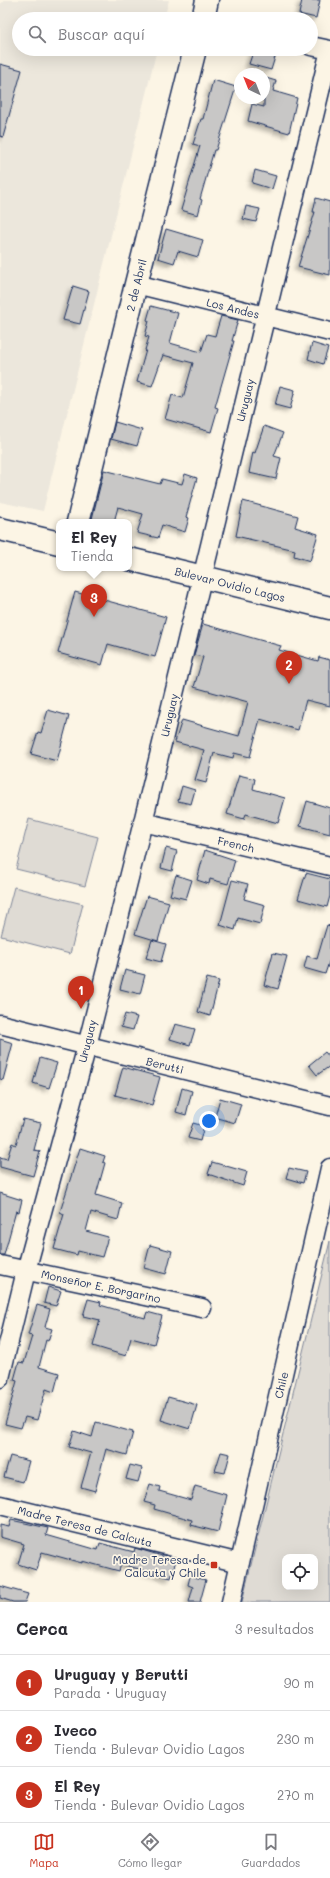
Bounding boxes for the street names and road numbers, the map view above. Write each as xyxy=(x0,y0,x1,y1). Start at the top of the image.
street label: 2 de Abril xyxy=(122,257,150,313)
street label: Los Andes xyxy=(205,294,261,322)
street label: Uruguay xyxy=(232,377,258,423)
street label: Bulevar Ovidio Lagos xyxy=(173,563,287,605)
street label: Uruguay xyxy=(157,692,181,738)
street label: French xyxy=(216,833,256,855)
street label: Uruguay xyxy=(74,1018,100,1064)
street label: Berutti xyxy=(145,1053,185,1077)
street label: Monseñor E. Borgarino xyxy=(40,1266,163,1306)
street label: Chile xyxy=(271,1370,291,1400)
street label: Madre Teresa de Calcuta xyxy=(16,1502,154,1550)

